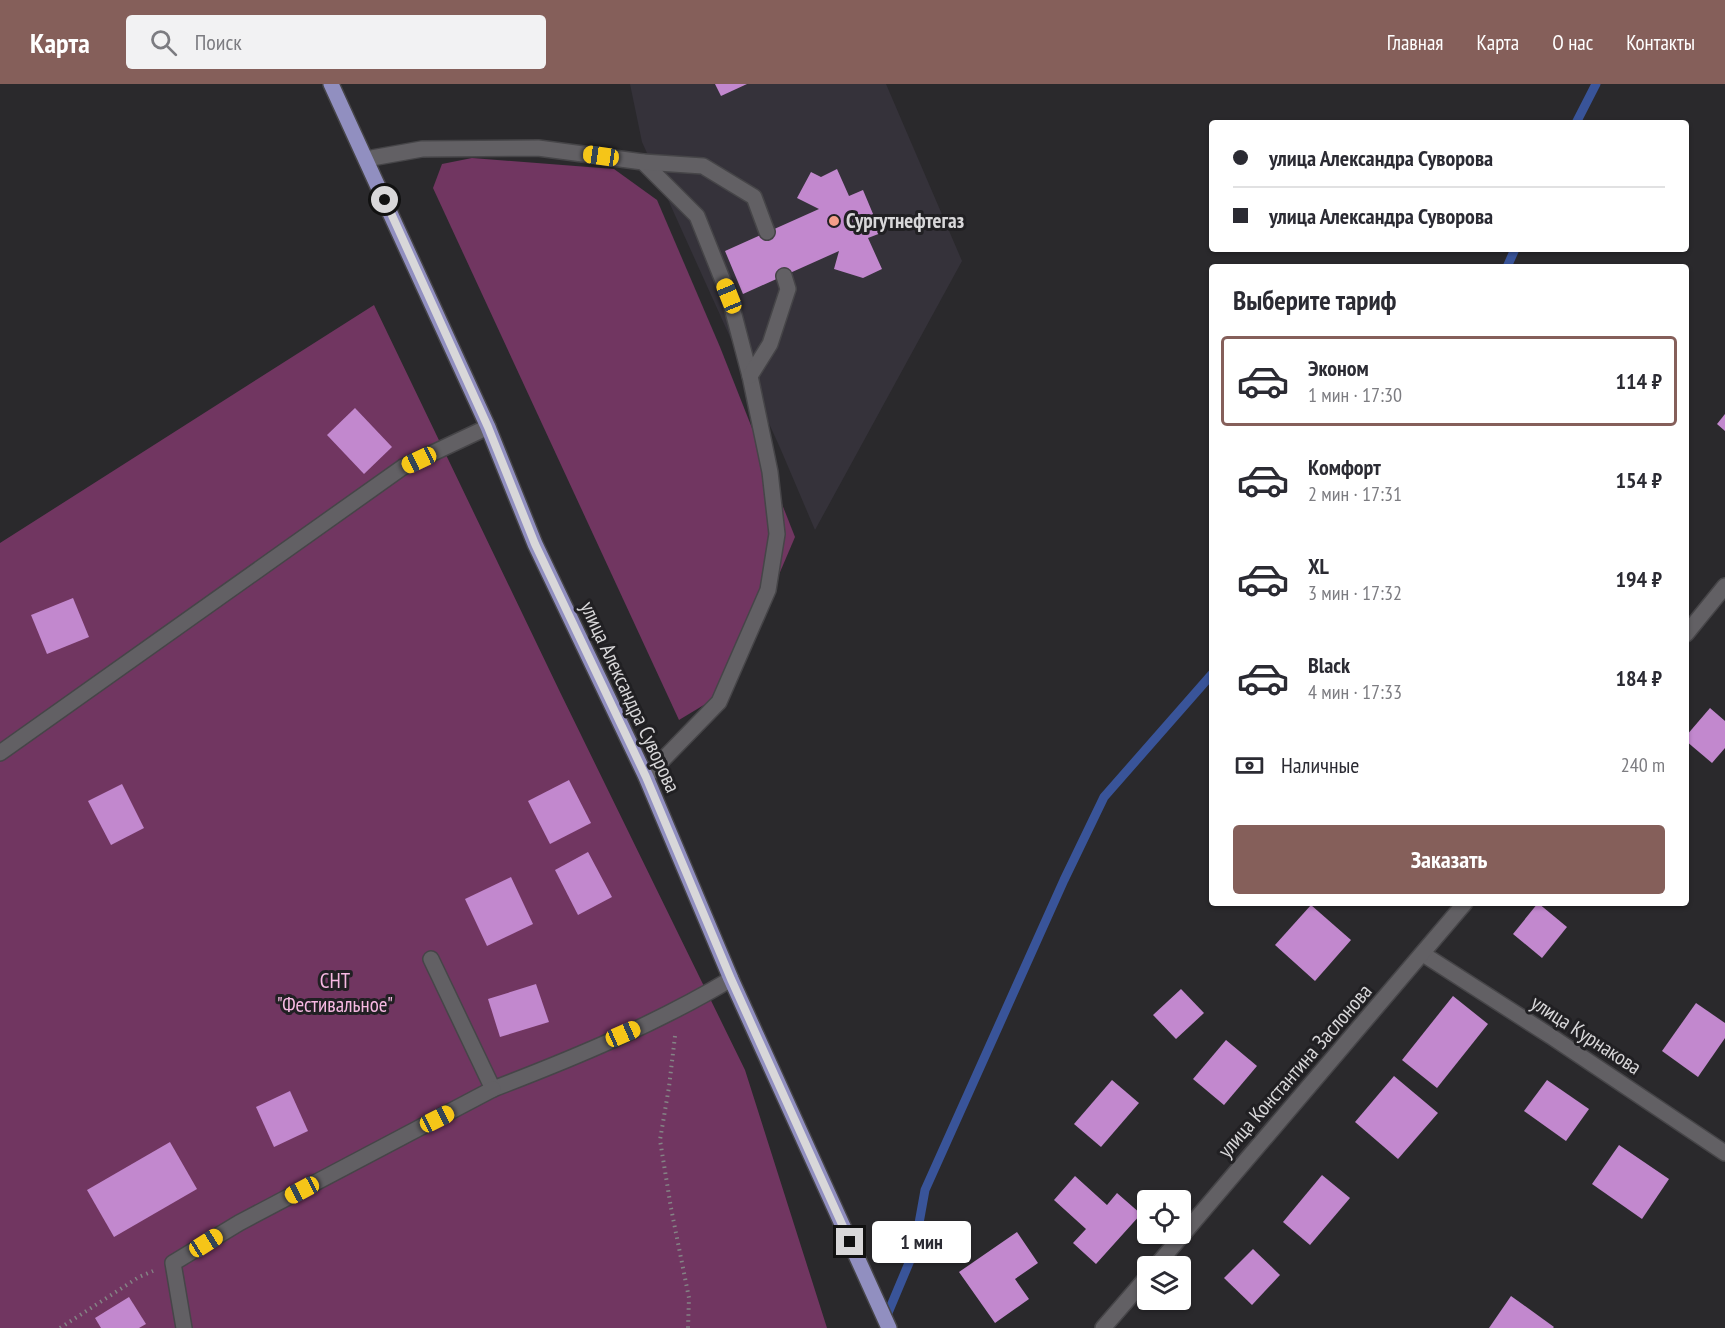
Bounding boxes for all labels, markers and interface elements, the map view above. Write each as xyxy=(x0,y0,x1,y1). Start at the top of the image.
search box xyxy=(126,15,546,69)
text: Карта xyxy=(30,24,90,61)
icon: search xyxy=(147,26,180,59)
text: Поиск xyxy=(195,28,242,56)
text: Главная xyxy=(1387,29,1443,56)
text: Карта xyxy=(1476,29,1519,56)
text: О нас xyxy=(1552,29,1593,56)
text: Контакты xyxy=(1626,29,1695,56)
text: улица Александра Суворова xyxy=(1269,144,1493,172)
car xyxy=(582,145,620,167)
route start xyxy=(371,186,398,213)
text: улица Александра Суворова xyxy=(1269,202,1493,230)
place label: Сургутнефтегаз xyxy=(846,207,964,234)
marker: Сургутнефтегаз xyxy=(827,214,841,228)
car xyxy=(714,276,744,316)
text: Выберите тариф xyxy=(1233,283,1396,317)
icon: car xyxy=(1236,354,1290,408)
text: Эконом xyxy=(1308,354,1369,382)
text: 114 ₽ xyxy=(1615,367,1662,395)
text: 1 мин · 17:30 xyxy=(1308,382,1402,408)
car xyxy=(399,444,439,476)
icon: car xyxy=(1236,453,1290,507)
text: Комфорт xyxy=(1308,453,1381,481)
text: 154 ₽ xyxy=(1615,466,1662,494)
text: 2 мин · 17:31 xyxy=(1308,481,1402,507)
icon: car xyxy=(1236,552,1290,606)
text: XL xyxy=(1308,552,1329,580)
text: 194 ₽ xyxy=(1615,565,1662,593)
text: 3 мин · 17:32 xyxy=(1308,580,1402,606)
street label: улица Александра Суворова xyxy=(574,597,687,797)
icon: car xyxy=(1236,651,1290,705)
text: Black xyxy=(1308,651,1350,679)
text: 184 ₽ xyxy=(1615,664,1662,692)
text: 4 мин · 17:33 xyxy=(1308,679,1402,705)
icon: cash xyxy=(1233,749,1266,782)
text: Наличные xyxy=(1281,751,1359,779)
text: 240 m xyxy=(1621,752,1665,778)
button: Заказать xyxy=(1233,825,1665,894)
park label: СНТ "Фестивальное" xyxy=(277,967,393,1018)
street label: улица Константина Заслонова xyxy=(1212,978,1378,1163)
street label: улица Курнакова xyxy=(1526,989,1647,1080)
car xyxy=(603,1018,643,1050)
car xyxy=(417,1103,457,1135)
car xyxy=(282,1174,322,1206)
map controls xyxy=(1137,1190,1191,1310)
button: locate xyxy=(1137,1190,1191,1244)
callout: 1 мин xyxy=(871,1221,970,1263)
car xyxy=(186,1226,226,1260)
route end xyxy=(836,1228,863,1255)
text: 1 мин xyxy=(900,1229,943,1255)
button: layers xyxy=(1137,1256,1191,1310)

